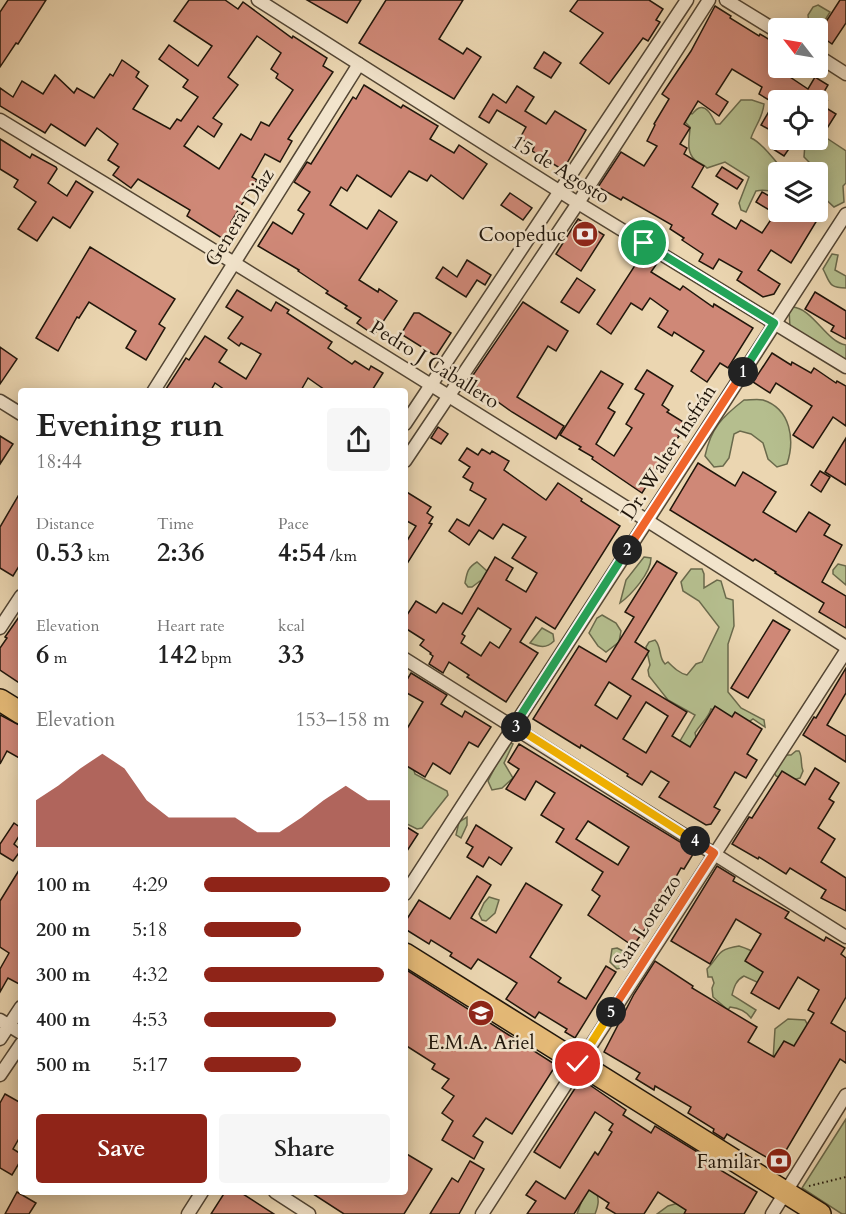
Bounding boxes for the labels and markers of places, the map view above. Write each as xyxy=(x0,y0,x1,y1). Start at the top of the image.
pin xyxy=(618,217,669,268)
bank icon: Coopeduc xyxy=(570,219,600,249)
place label: Coopeduc xyxy=(479,221,566,248)
pin: 1 xyxy=(728,357,758,387)
pin: 2 xyxy=(612,535,642,565)
pin: 3 xyxy=(501,712,531,742)
pin: 4 xyxy=(680,826,710,856)
pin: 5 xyxy=(596,997,626,1027)
school or university icon: E.M.A. Ariel xyxy=(466,998,496,1028)
place label: E.M.A. Ariel xyxy=(427,1029,535,1056)
pin xyxy=(552,1038,603,1089)
bank icon: Familar xyxy=(764,1146,794,1176)
place label: Familar xyxy=(696,1148,761,1175)

